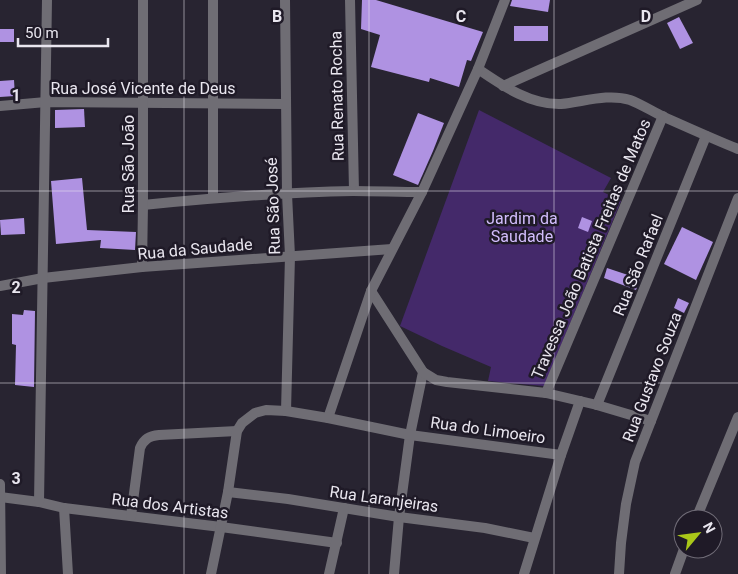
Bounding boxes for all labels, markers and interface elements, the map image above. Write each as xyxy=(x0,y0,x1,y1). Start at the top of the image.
text: B xyxy=(272,7,282,26)
text: C xyxy=(456,7,466,26)
text: D xyxy=(641,7,651,26)
scale bar xyxy=(18,15,108,47)
text: 50 m xyxy=(25,24,59,42)
street label: Rua Renato Rocha xyxy=(326,31,348,161)
street label: Rua José Vicente de Deus xyxy=(50,79,236,98)
text: 1 xyxy=(11,86,21,105)
street label: Rua São João xyxy=(119,115,138,213)
street label: Travessa João Batista Freitas de Matos xyxy=(527,116,655,382)
street label: Rua São José xyxy=(262,157,284,255)
park label: Jardim da Saudade xyxy=(486,209,558,246)
street label: Rua São Rafael xyxy=(609,211,667,319)
street label: Rua da Saudade xyxy=(137,235,253,263)
text: 2 xyxy=(11,278,21,297)
street label: Rua Gustavo Souza xyxy=(618,309,686,445)
street label: Rua do Limoeiro xyxy=(429,413,547,447)
text: 3 xyxy=(11,469,21,488)
street label: Rua Laranjeiras xyxy=(328,482,440,516)
street label: Rua dos Artistas xyxy=(110,489,230,523)
north arrow xyxy=(673,509,723,559)
text: N xyxy=(700,519,719,536)

